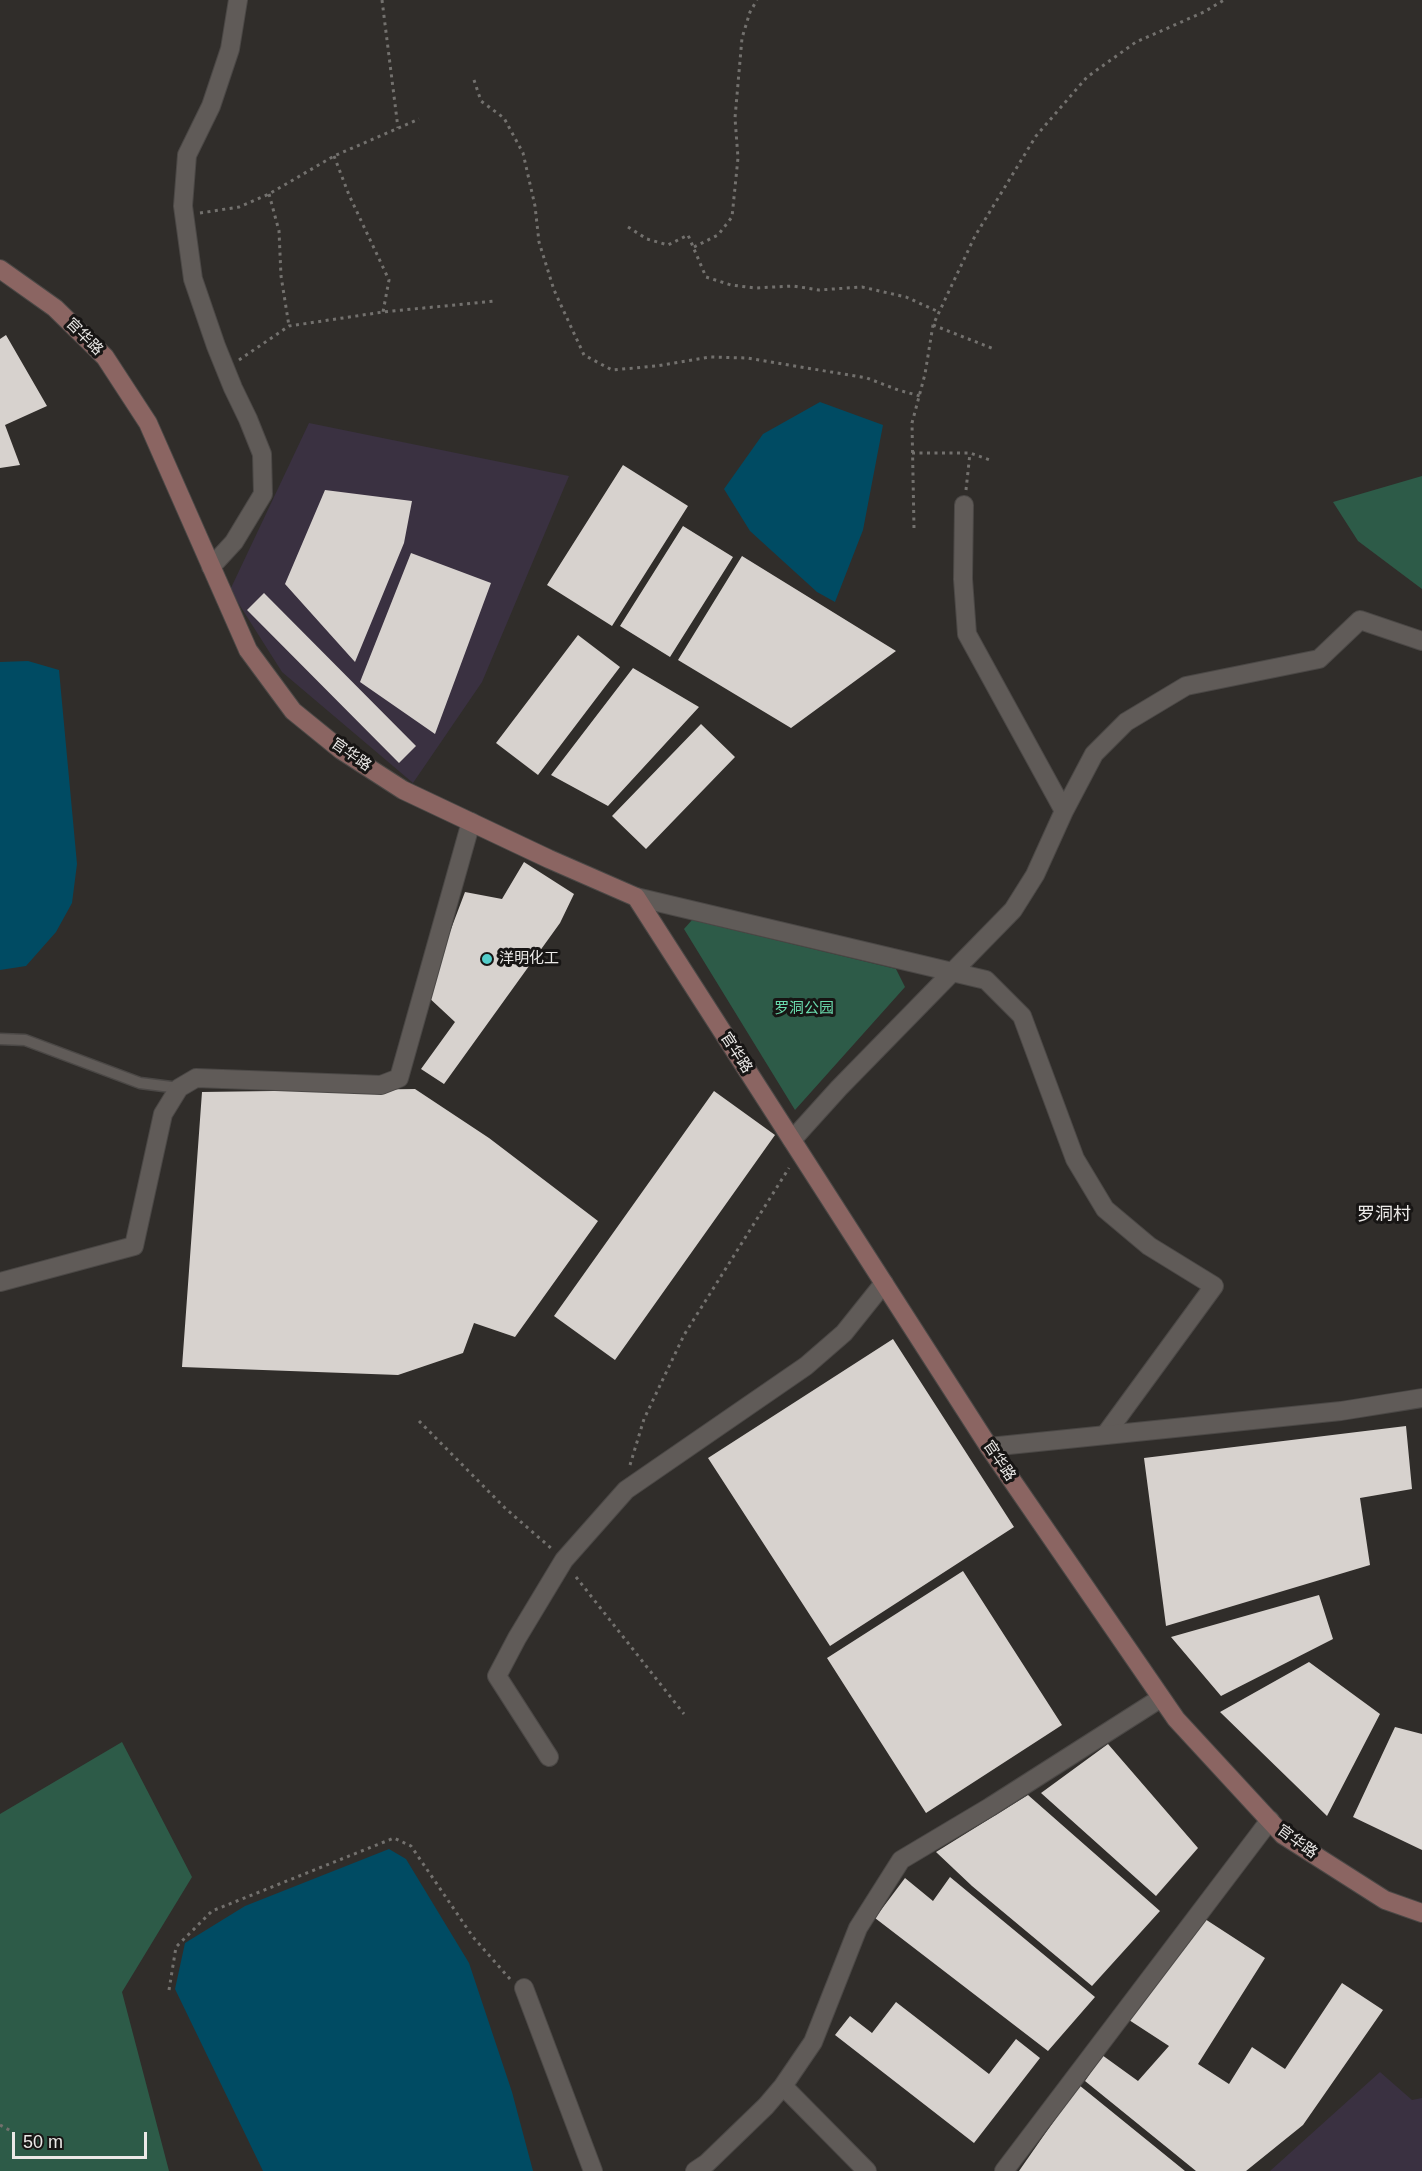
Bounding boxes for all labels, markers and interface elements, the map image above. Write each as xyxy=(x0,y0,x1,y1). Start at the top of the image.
street label: 官华路 xyxy=(62,315,106,359)
street label: 官华路 xyxy=(327,735,375,775)
place label: 洋明化工 xyxy=(499,950,559,968)
marker: 洋明化工 xyxy=(480,952,494,966)
park label: 罗洞公园 xyxy=(774,1000,834,1018)
street label: 官华路 xyxy=(716,1029,756,1077)
district label: 罗洞村 xyxy=(1357,1204,1411,1226)
street label: 官华路 xyxy=(979,1437,1019,1485)
street label: 官华路 xyxy=(1274,1821,1320,1863)
scale bar xyxy=(15,2120,150,2158)
text: 50 m xyxy=(23,2132,63,2152)

